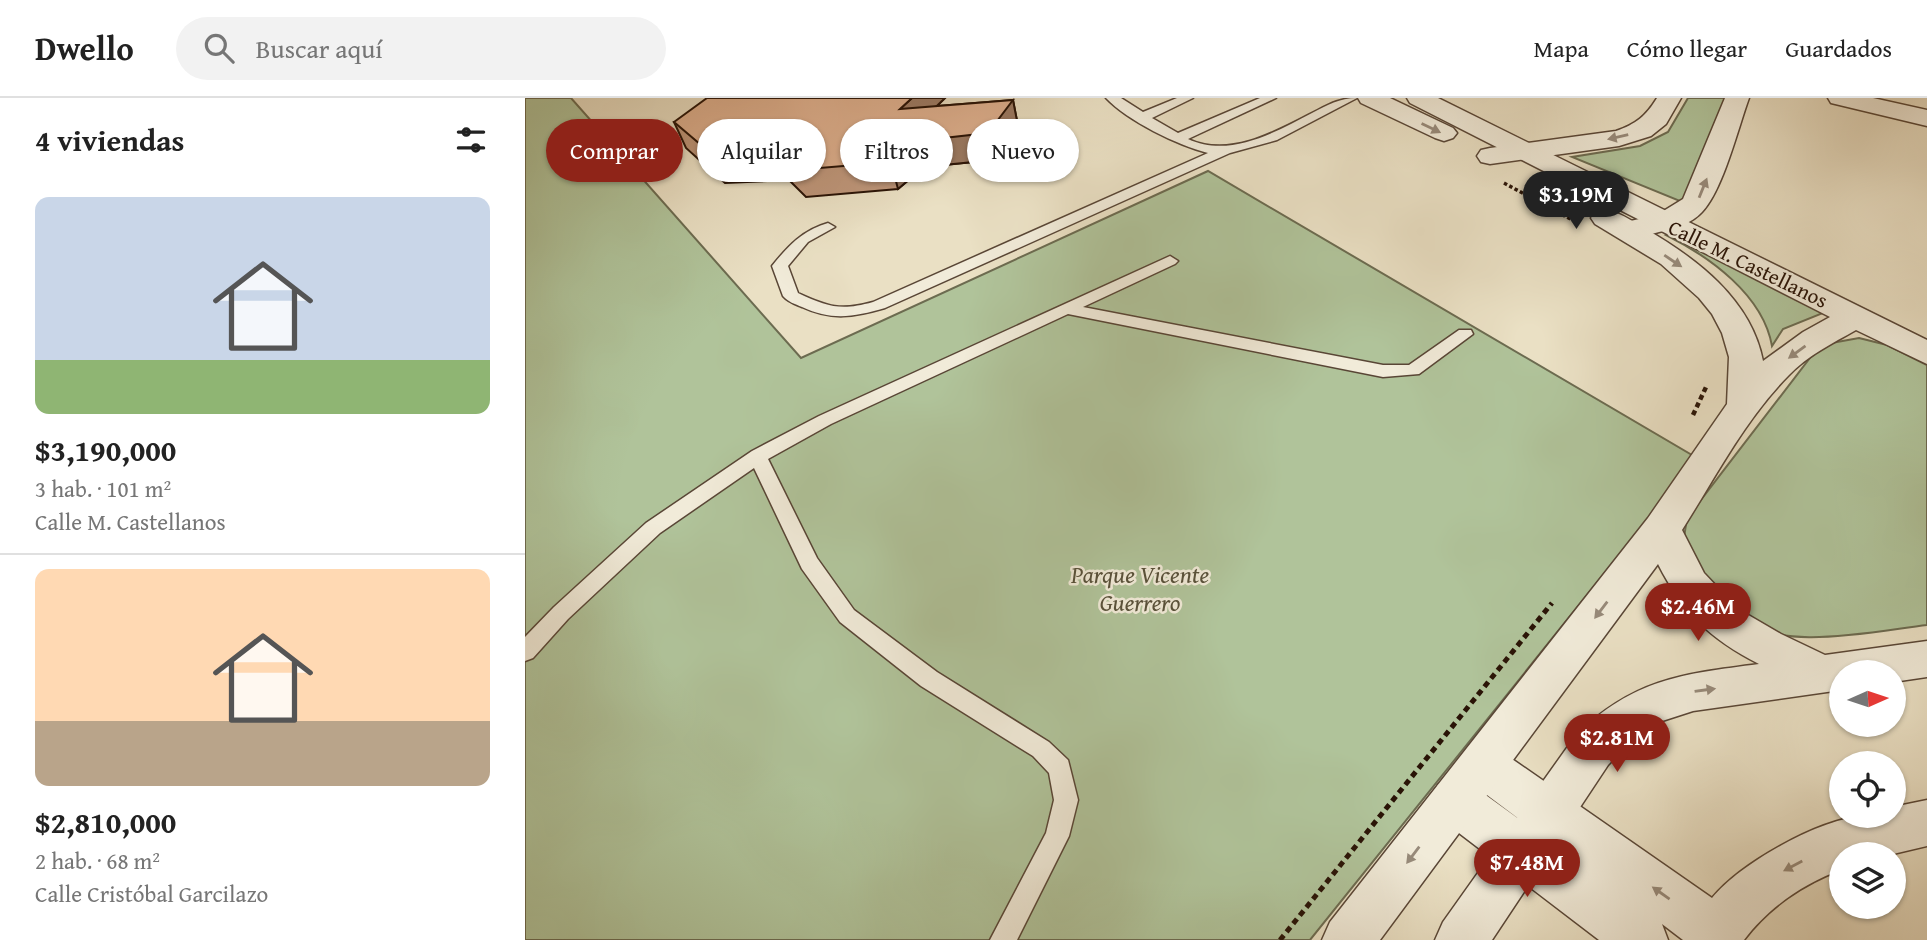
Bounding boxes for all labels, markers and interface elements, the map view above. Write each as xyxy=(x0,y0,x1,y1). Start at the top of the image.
search box xyxy=(176,17,666,80)
text: Dwello xyxy=(35,24,134,72)
icon: search xyxy=(200,29,238,67)
text: Buscar aquí xyxy=(256,29,383,68)
text: Mapa xyxy=(1533,31,1589,66)
text: Cómo llegar xyxy=(1627,31,1747,66)
text: Guardados xyxy=(1785,31,1892,66)
text: 4 viviendas xyxy=(35,118,184,162)
chip: Comprar xyxy=(546,119,683,182)
chip: Alquilar xyxy=(697,119,826,182)
chip: Filtros xyxy=(840,119,953,182)
chip: Nuevo xyxy=(967,119,1079,182)
icon: filters xyxy=(452,121,490,159)
one-way arrow xyxy=(1421,122,1441,133)
one-way arrow xyxy=(1607,132,1629,143)
pin: $3.19M xyxy=(1519,172,1633,231)
text: $3.19M xyxy=(1539,177,1613,210)
one-way arrow xyxy=(1697,177,1708,198)
street label: Calle M. Castellanos xyxy=(1663,211,1833,316)
icon: home xyxy=(200,243,326,369)
one-way arrow xyxy=(1664,254,1682,268)
one-way arrow xyxy=(1788,345,1806,359)
text: $3,190,000 xyxy=(35,428,176,472)
text: 3 hab. · 101 m² xyxy=(35,472,171,505)
text: Calle M. Castellanos xyxy=(35,505,226,538)
park label: Parque Vicente Guerrero xyxy=(1070,557,1209,620)
pin: $2.46M xyxy=(1641,584,1755,643)
text: $2.46M xyxy=(1661,589,1735,622)
one-way arrow xyxy=(1594,601,1608,619)
icon: home xyxy=(200,615,326,741)
north arrow xyxy=(1829,660,1906,737)
map controls xyxy=(1829,660,1906,919)
one-way arrow xyxy=(1695,684,1717,695)
pin: $2.81M xyxy=(1560,714,1674,774)
text: $2.81M xyxy=(1580,720,1654,753)
button: locate xyxy=(1829,751,1906,828)
text: $2,810,000 xyxy=(35,800,176,844)
pin: $7.48M xyxy=(1470,840,1584,899)
button: layers xyxy=(1829,842,1906,919)
text: 2 hab. · 68 m² xyxy=(35,844,160,877)
text: $7.48M xyxy=(1490,845,1564,878)
one-way arrow xyxy=(1407,846,1421,864)
one-way arrow xyxy=(1783,861,1803,872)
text: Calle Cristóbal Garcilazo xyxy=(35,877,268,910)
one-way arrow xyxy=(1652,887,1671,900)

